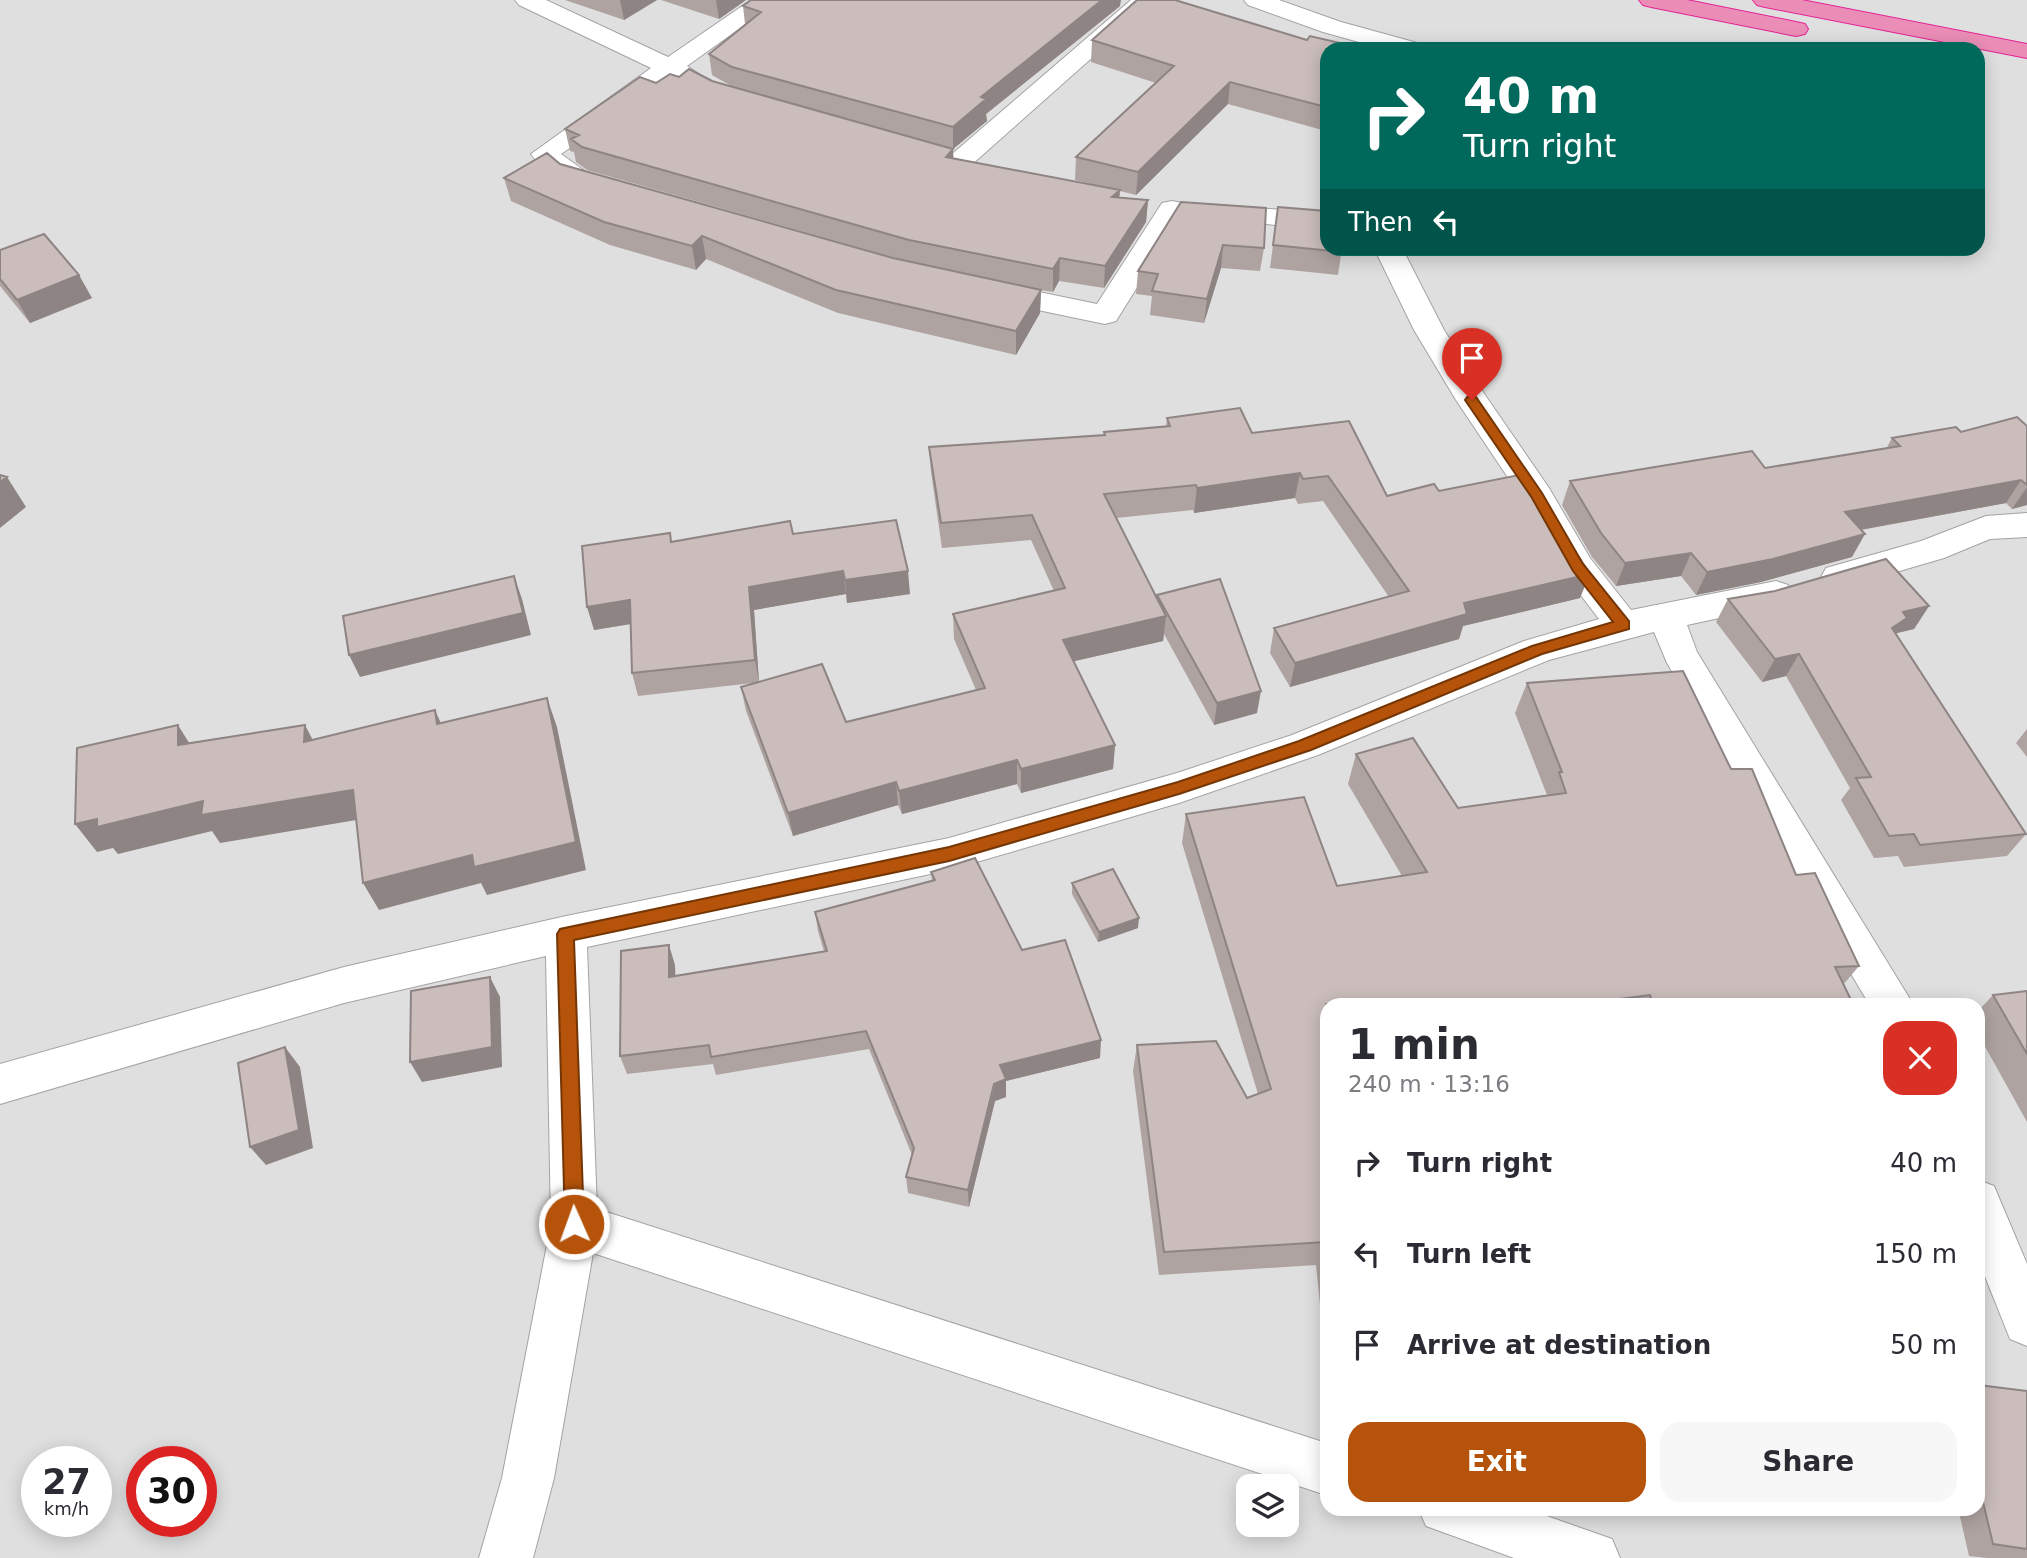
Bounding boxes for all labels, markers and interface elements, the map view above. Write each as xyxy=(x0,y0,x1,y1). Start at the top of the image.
text: 40 m xyxy=(1463,68,1599,125)
icon: right xyxy=(1348,70,1439,161)
text: Turn right xyxy=(1463,127,1616,165)
icon: left xyxy=(1427,203,1465,241)
text: Then xyxy=(1348,207,1413,237)
pin xyxy=(1442,328,1502,400)
icon: arrive xyxy=(1453,339,1491,377)
text: 1 min xyxy=(1348,1020,1480,1069)
button: close xyxy=(1883,1021,1957,1095)
text: 240 m · 13:16 xyxy=(1348,1071,1510,1097)
icon: right xyxy=(1348,1144,1386,1182)
text: Turn right xyxy=(1407,1148,1552,1178)
text: 40 m xyxy=(1890,1148,1957,1178)
position arrow xyxy=(537,1187,611,1261)
icon: left xyxy=(1348,1235,1386,1273)
text: Turn left xyxy=(1407,1239,1531,1269)
text: 150 m xyxy=(1874,1239,1957,1269)
icon: arrive xyxy=(1348,1326,1386,1364)
text: Arrive at destination xyxy=(1407,1330,1711,1360)
text: 50 m xyxy=(1890,1330,1957,1360)
button: Exit xyxy=(1348,1422,1646,1502)
button: Share xyxy=(1660,1422,1957,1502)
speed limit sign: 30 xyxy=(126,1446,217,1537)
text: 27 xyxy=(42,1462,91,1502)
map controls xyxy=(1236,1474,1299,1537)
button: layers xyxy=(1236,1474,1299,1537)
text: km/h xyxy=(44,1498,89,1519)

